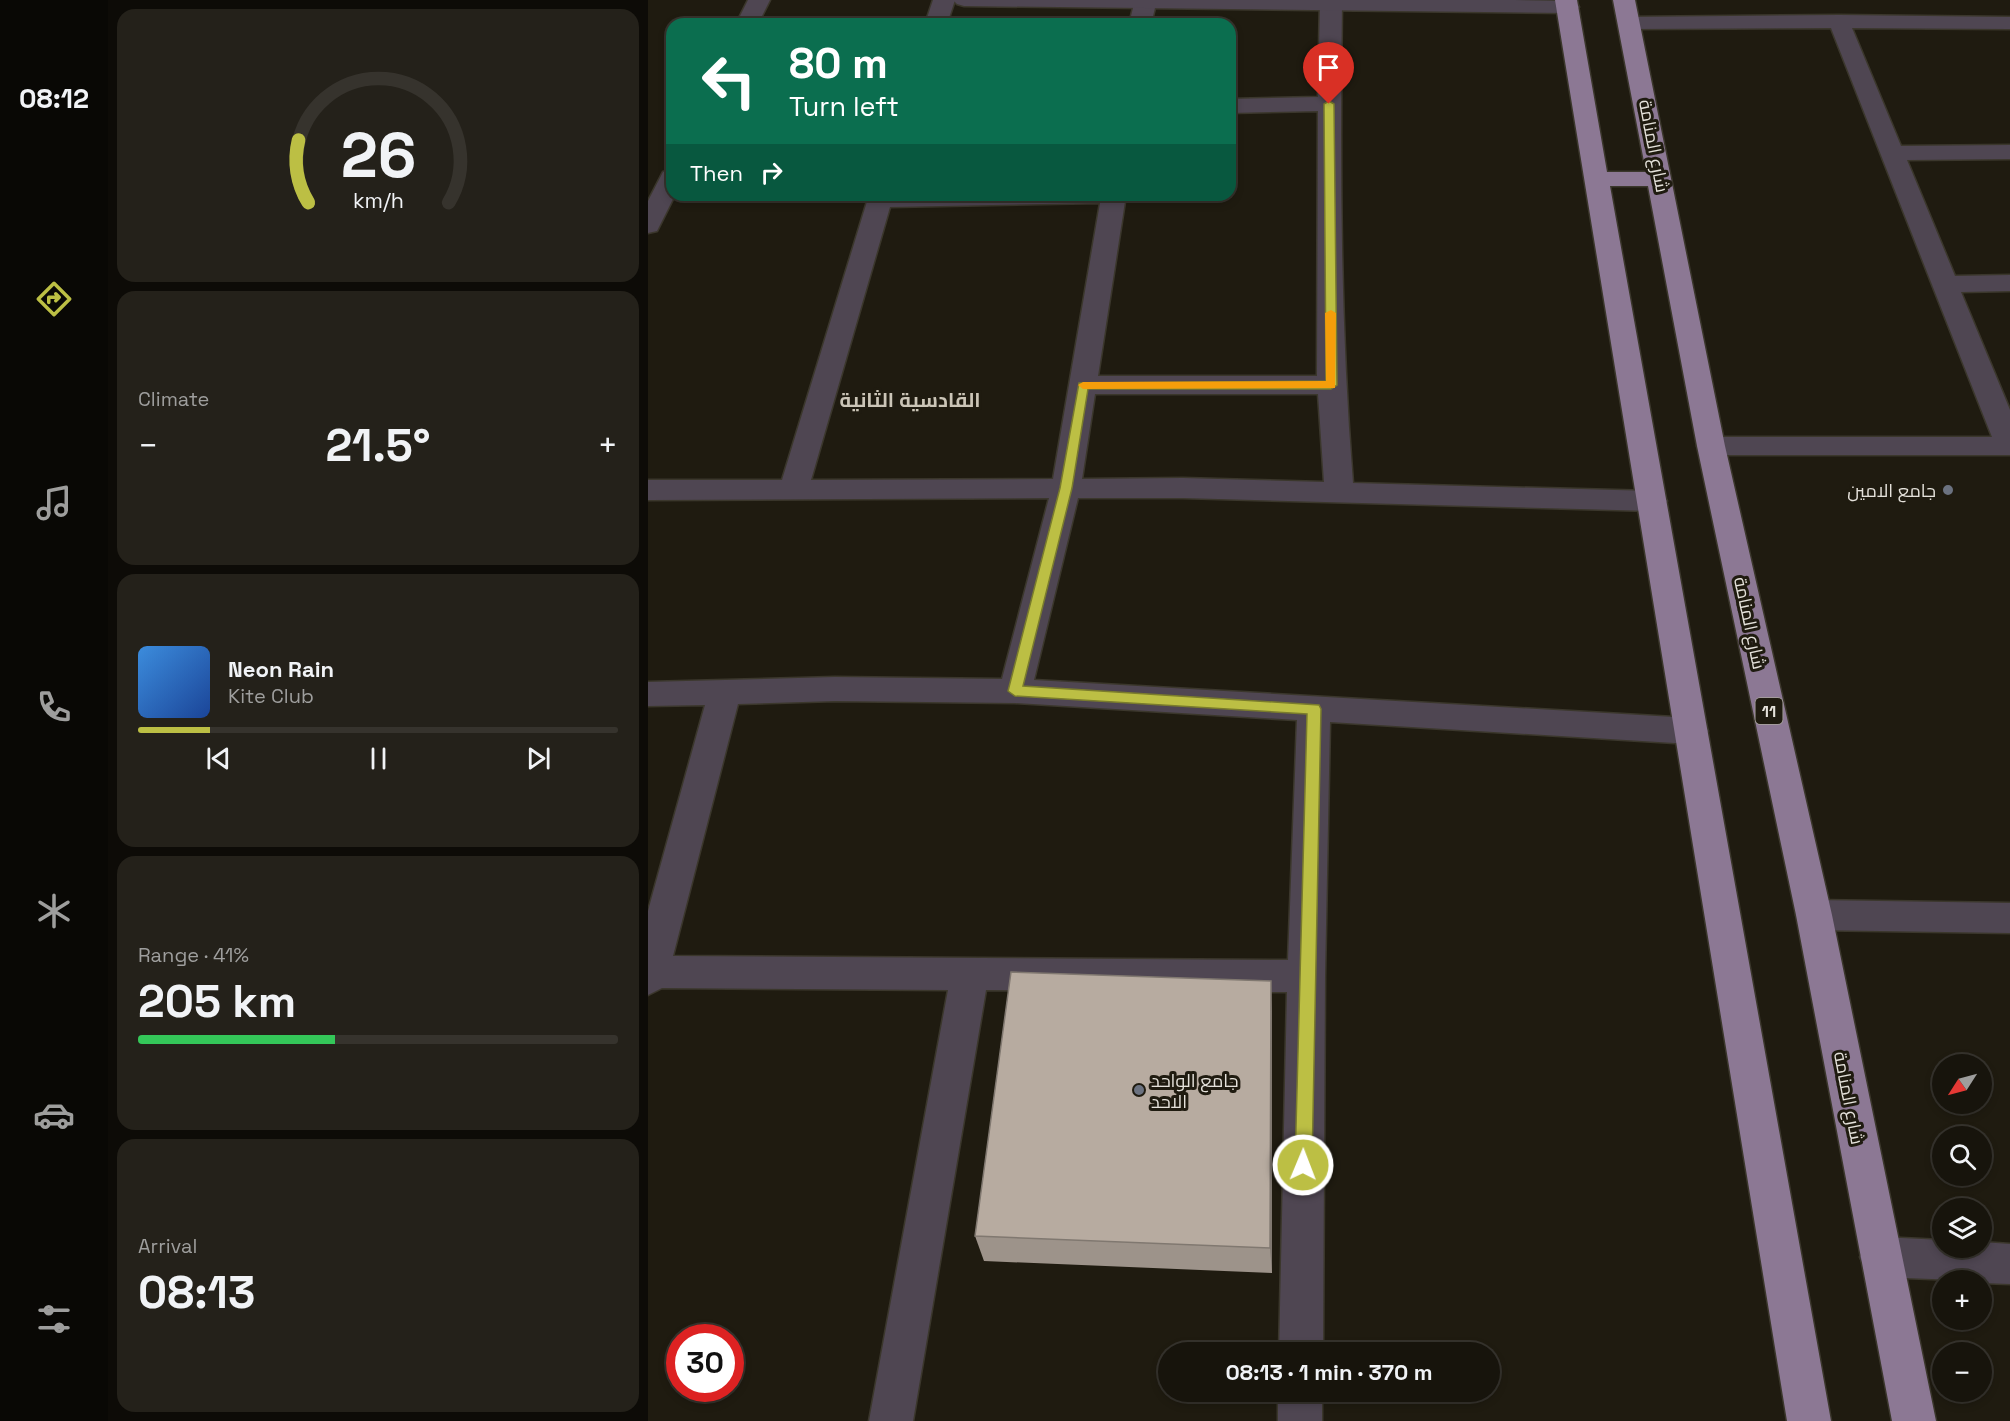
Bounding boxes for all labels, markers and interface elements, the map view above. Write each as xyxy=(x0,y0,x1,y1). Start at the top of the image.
text: 80 m xyxy=(789,37,888,90)
icon: left xyxy=(690,42,768,120)
pin xyxy=(1303,42,1354,104)
icon: arrive xyxy=(1312,51,1345,84)
text: 08:12 xyxy=(19,81,89,116)
text: Turn left xyxy=(789,89,899,124)
street label: شارع المنامة xyxy=(1633,98,1674,195)
text: 26 xyxy=(340,116,416,195)
icon: right xyxy=(755,156,788,189)
text: Then xyxy=(690,159,743,187)
text: km/h xyxy=(352,187,404,214)
icon: directions xyxy=(33,278,75,320)
text: Climate xyxy=(138,386,209,412)
district label: القادسية الثانية xyxy=(839,387,981,413)
text: 21.5° xyxy=(325,417,431,474)
text: − xyxy=(138,425,158,467)
text: + xyxy=(598,425,618,467)
place label: جامع الامين xyxy=(1847,479,1936,503)
icon: music xyxy=(33,482,75,524)
marker: جامع الامين xyxy=(1941,483,1955,497)
street label: شارع المنامة xyxy=(1728,575,1771,672)
text: Neon Rain xyxy=(228,655,334,683)
text: Kite Club xyxy=(228,683,314,709)
icon: phone xyxy=(33,686,75,728)
road number: 11 xyxy=(1756,698,1782,724)
icon: previous xyxy=(202,742,235,775)
icon: pause xyxy=(362,742,395,775)
icon: next xyxy=(522,742,555,775)
icon: climate xyxy=(33,890,75,932)
text: Range · 41% xyxy=(138,942,249,968)
text: 205 km xyxy=(138,973,296,1030)
street label: شارع المنامة xyxy=(1828,1050,1869,1147)
north arrow xyxy=(1932,1054,1992,1114)
map controls xyxy=(1932,1054,1992,1402)
place label: جامع الواحد الاحد xyxy=(1151,1069,1239,1113)
marker: جامع الواحد الاحد xyxy=(1132,1083,1146,1097)
icon: car xyxy=(33,1094,75,1136)
button: search xyxy=(1932,1126,1992,1186)
position arrow xyxy=(1271,1133,1335,1197)
button: layers xyxy=(1932,1198,1992,1258)
text: Arrival xyxy=(138,1233,197,1259)
text: 08:13 xyxy=(138,1264,255,1321)
button: + xyxy=(1932,1270,1992,1330)
icon: filters xyxy=(33,1298,75,1340)
speed limit sign: 30 xyxy=(666,1324,744,1402)
button: − xyxy=(1932,1342,1992,1402)
text: 08:13 · 1 min · 370 m xyxy=(1225,1358,1433,1386)

